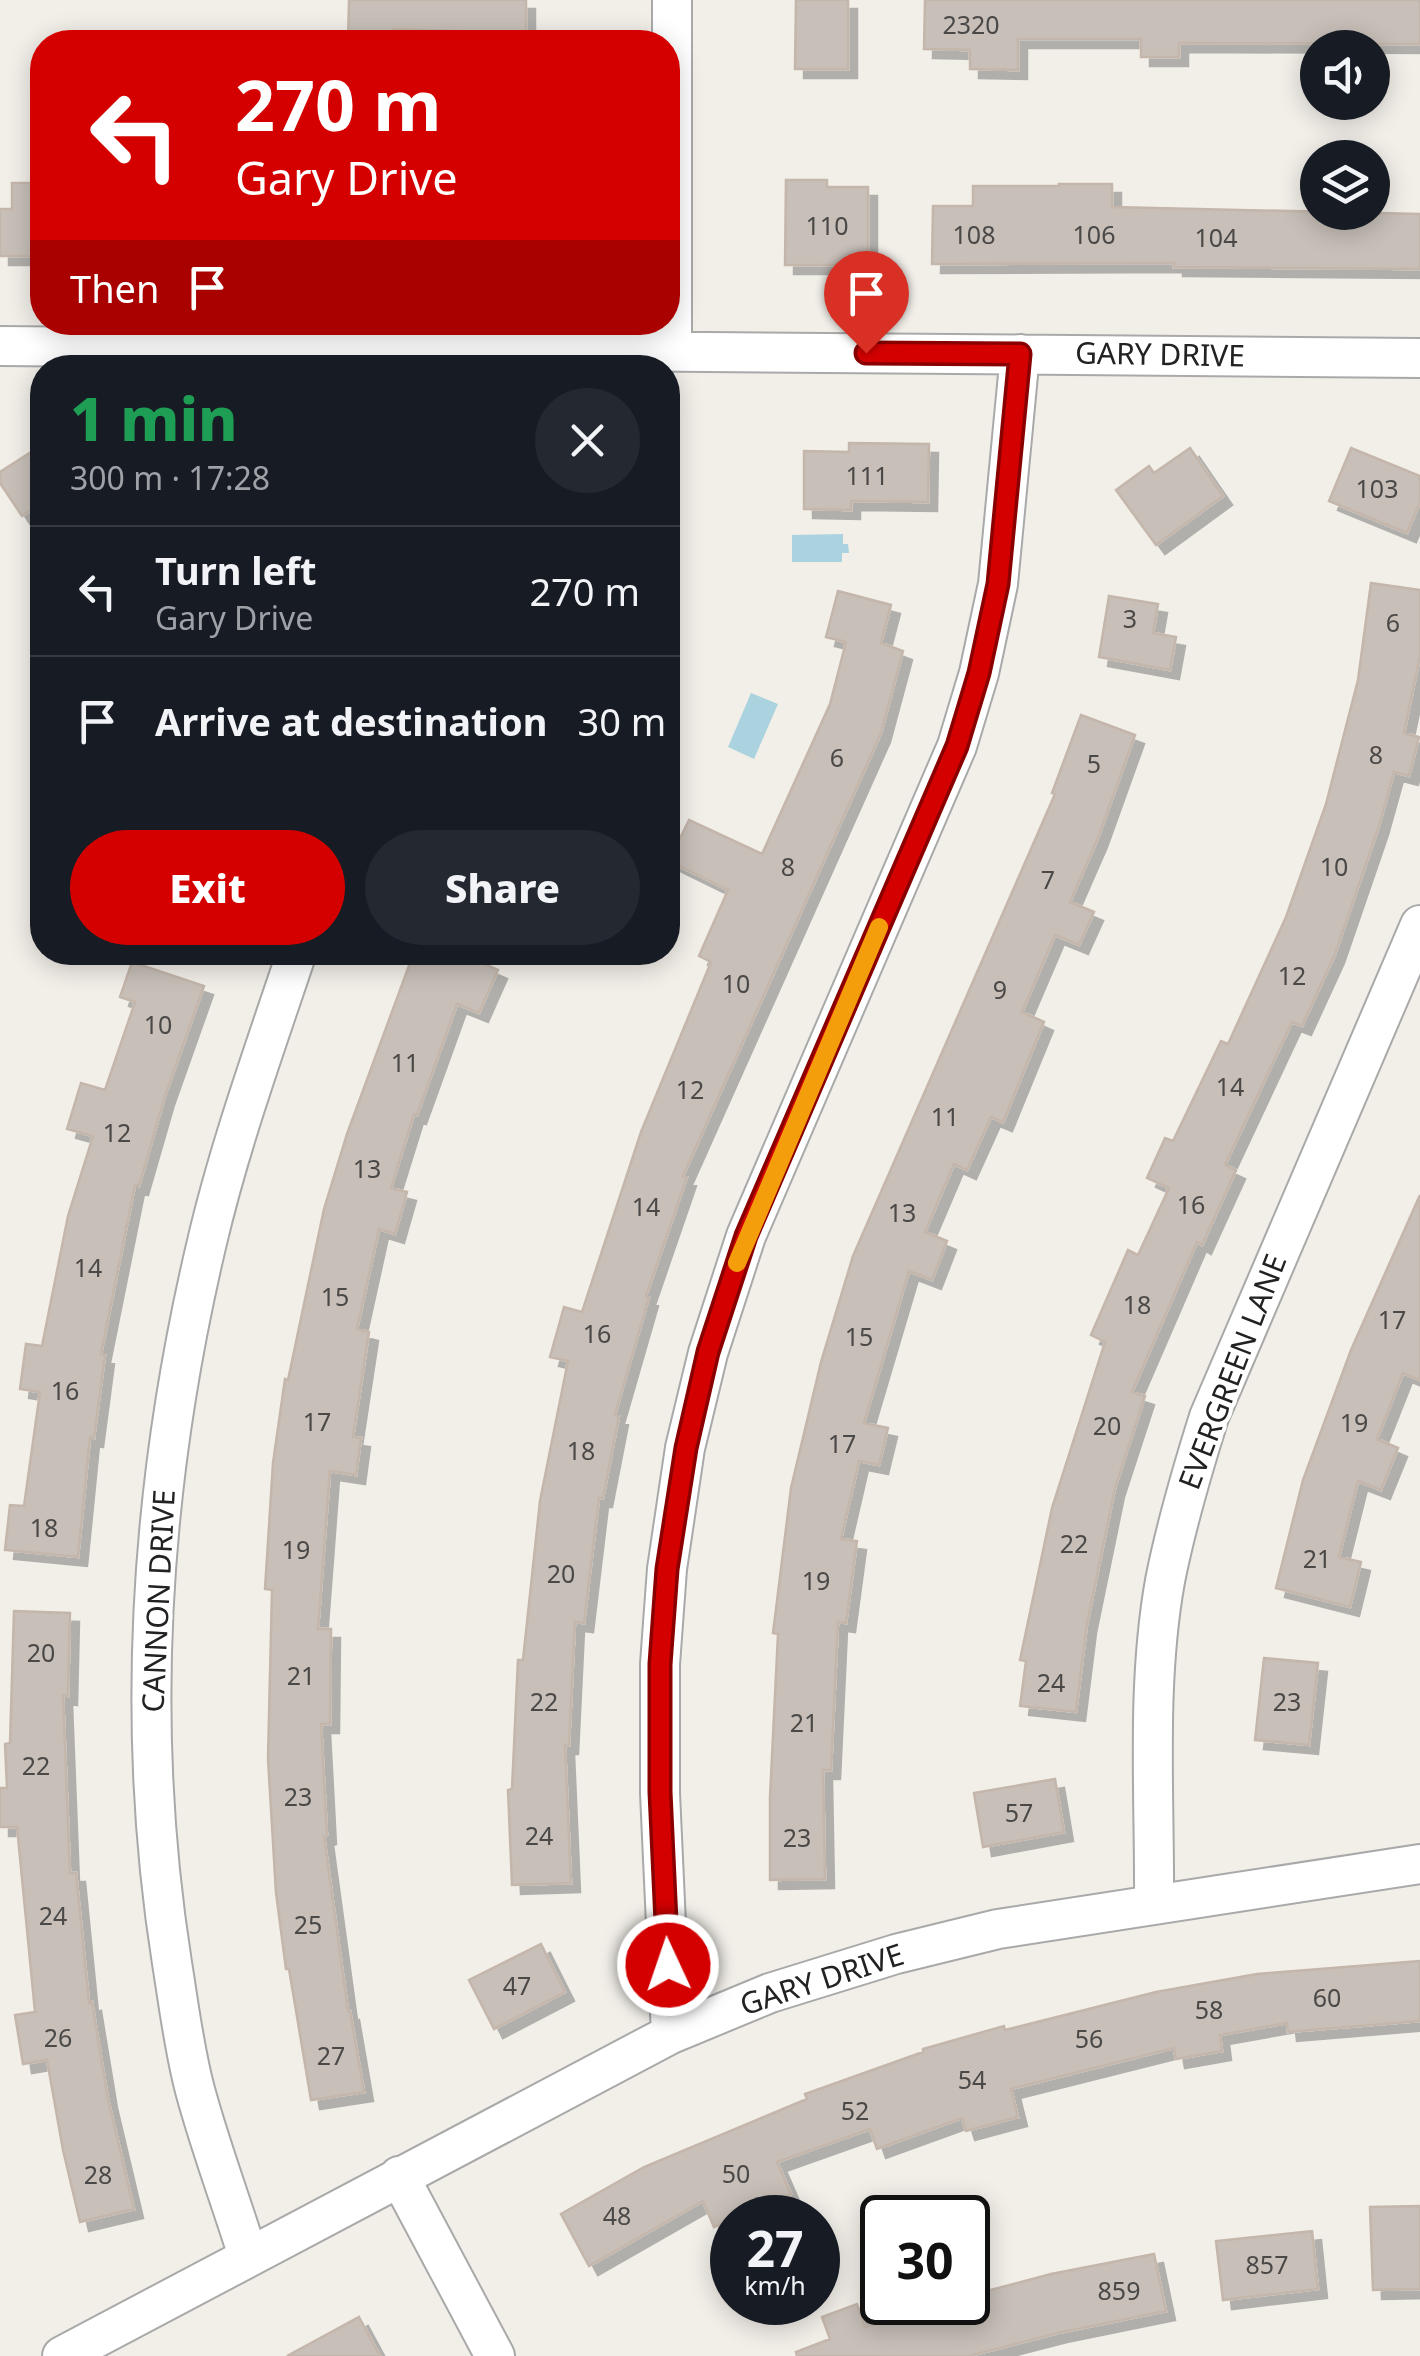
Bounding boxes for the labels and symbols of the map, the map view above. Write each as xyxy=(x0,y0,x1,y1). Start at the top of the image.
house number: 2320 xyxy=(942,7,1000,41)
house number: 110 xyxy=(806,208,848,242)
house number: 108 xyxy=(953,217,995,251)
house number: 106 xyxy=(1073,217,1115,251)
house number: 104 xyxy=(1195,220,1237,254)
pin xyxy=(824,251,909,354)
street label: GARY DRIVE xyxy=(1075,332,1245,375)
house number: 111 xyxy=(846,458,888,492)
house number: 103 xyxy=(1356,471,1398,505)
house number: 3 xyxy=(1123,601,1137,635)
house number: 6 xyxy=(1386,605,1400,639)
house number: 8 xyxy=(1369,737,1383,771)
house number: 6 xyxy=(830,740,844,774)
house number: 5 xyxy=(1087,746,1101,780)
house number: 8 xyxy=(781,849,795,883)
house number: 10 xyxy=(1320,849,1348,883)
house number: 7 xyxy=(1041,862,1055,896)
house number: 12 xyxy=(1278,958,1306,992)
house number: 10 xyxy=(722,966,750,1000)
house number: 9 xyxy=(993,972,1007,1006)
house number: 10 xyxy=(144,1007,172,1041)
house number: 11 xyxy=(391,1045,419,1079)
house number: 14 xyxy=(1216,1069,1244,1103)
house number: 12 xyxy=(676,1072,704,1106)
house number: 11 xyxy=(931,1099,959,1133)
house number: 12 xyxy=(103,1115,131,1149)
house number: 13 xyxy=(353,1151,381,1185)
house number: 16 xyxy=(1177,1187,1205,1221)
house number: 14 xyxy=(632,1189,660,1223)
house number: 13 xyxy=(888,1195,916,1229)
street label: EVERGREEN LANE xyxy=(1168,1248,1295,1495)
house number: 14 xyxy=(74,1250,102,1284)
house number: 15 xyxy=(321,1279,349,1313)
house number: 18 xyxy=(1123,1287,1151,1321)
house number: 17 xyxy=(1378,1302,1406,1336)
house number: 16 xyxy=(583,1316,611,1350)
house number: 15 xyxy=(845,1319,873,1353)
house number: 16 xyxy=(51,1373,79,1407)
house number: 17 xyxy=(303,1404,331,1438)
house number: 19 xyxy=(1340,1405,1368,1439)
house number: 20 xyxy=(1093,1408,1121,1442)
house number: 17 xyxy=(828,1426,856,1460)
house number: 18 xyxy=(567,1433,595,1467)
street label: CANNON DRIVE xyxy=(131,1488,184,1713)
house number: 18 xyxy=(30,1510,58,1544)
house number: 22 xyxy=(1060,1526,1088,1560)
house number: 19 xyxy=(282,1532,310,1566)
house number: 21 xyxy=(1303,1541,1331,1575)
house number: 20 xyxy=(547,1556,575,1590)
house number: 19 xyxy=(802,1563,830,1597)
house number: 20 xyxy=(27,1635,55,1669)
house number: 21 xyxy=(287,1658,315,1692)
house number: 24 xyxy=(1037,1665,1065,1699)
house number: 22 xyxy=(530,1684,558,1718)
house number: 23 xyxy=(1273,1684,1301,1718)
house number: 21 xyxy=(790,1705,818,1739)
house number: 22 xyxy=(22,1748,50,1782)
house number: 23 xyxy=(284,1779,312,1813)
house number: 57 xyxy=(1005,1795,1033,1829)
house number: 24 xyxy=(525,1818,553,1852)
house number: 23 xyxy=(783,1820,811,1854)
house number: 24 xyxy=(39,1898,67,1932)
house number: 25 xyxy=(294,1907,322,1941)
position arrow xyxy=(616,1913,720,2017)
street label: GARY DRIVE xyxy=(734,1933,909,2024)
house number: 47 xyxy=(503,1968,531,2002)
house number: 60 xyxy=(1313,1980,1341,2014)
house number: 58 xyxy=(1195,1992,1223,2026)
house number: 26 xyxy=(44,2020,72,2054)
house number: 56 xyxy=(1075,2021,1103,2055)
house number: 27 xyxy=(317,2038,345,2072)
house number: 54 xyxy=(958,2062,986,2096)
house number: 52 xyxy=(841,2093,869,2127)
house number: 50 xyxy=(722,2156,750,2190)
house number: 28 xyxy=(84,2157,112,2191)
speed limit sign: 30 xyxy=(860,2195,990,2325)
house number: 48 xyxy=(603,2198,631,2232)
house number: 857 xyxy=(1246,2247,1288,2281)
house number: 859 xyxy=(1098,2273,1140,2307)

